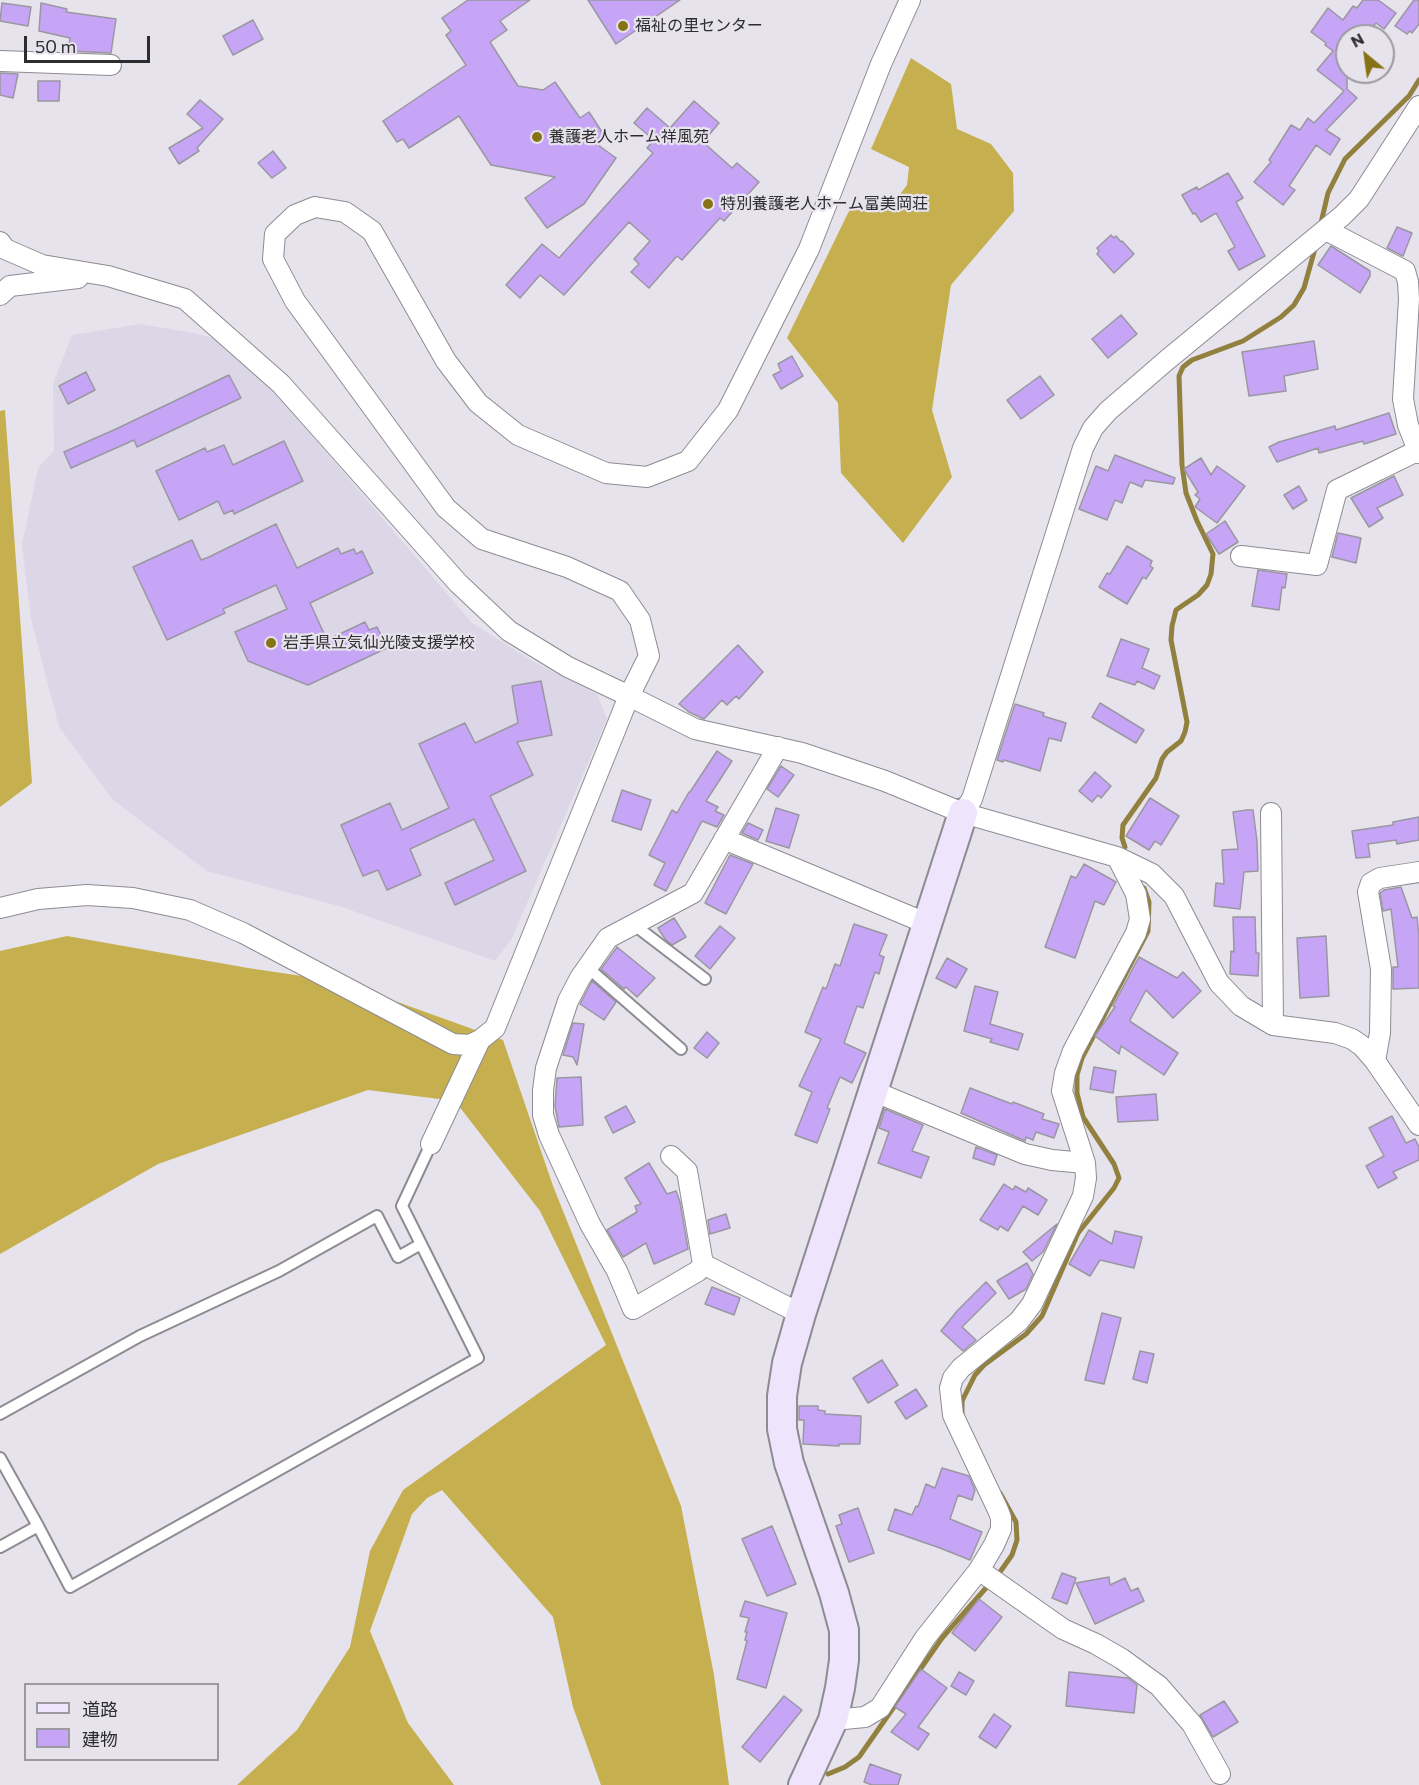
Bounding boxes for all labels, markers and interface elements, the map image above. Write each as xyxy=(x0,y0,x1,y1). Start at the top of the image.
place label: 福祉の里センター xyxy=(635,16,763,36)
marker: 福祉の里センター xyxy=(616,19,630,33)
scale bar xyxy=(27,24,153,62)
north arrow xyxy=(1335,24,1395,84)
text: N xyxy=(1347,28,1367,51)
text: 50 m xyxy=(35,35,76,57)
place label: 養護老人ホーム祥風苑 xyxy=(549,127,709,147)
marker: 養護老人ホーム祥風苑 xyxy=(530,130,544,144)
place label: 特別養護老人ホーム富美岡荘 xyxy=(720,194,928,214)
marker: 特別養護老人ホーム富美岡荘 xyxy=(701,197,715,211)
place label: 岩手県立気仙光陵支援学校 xyxy=(283,633,475,653)
marker: 岩手県立気仙光陵支援学校 xyxy=(264,636,278,650)
legend xyxy=(24,1683,219,1761)
text: 道路 xyxy=(82,1698,118,1720)
text: 建物 xyxy=(82,1728,118,1750)

